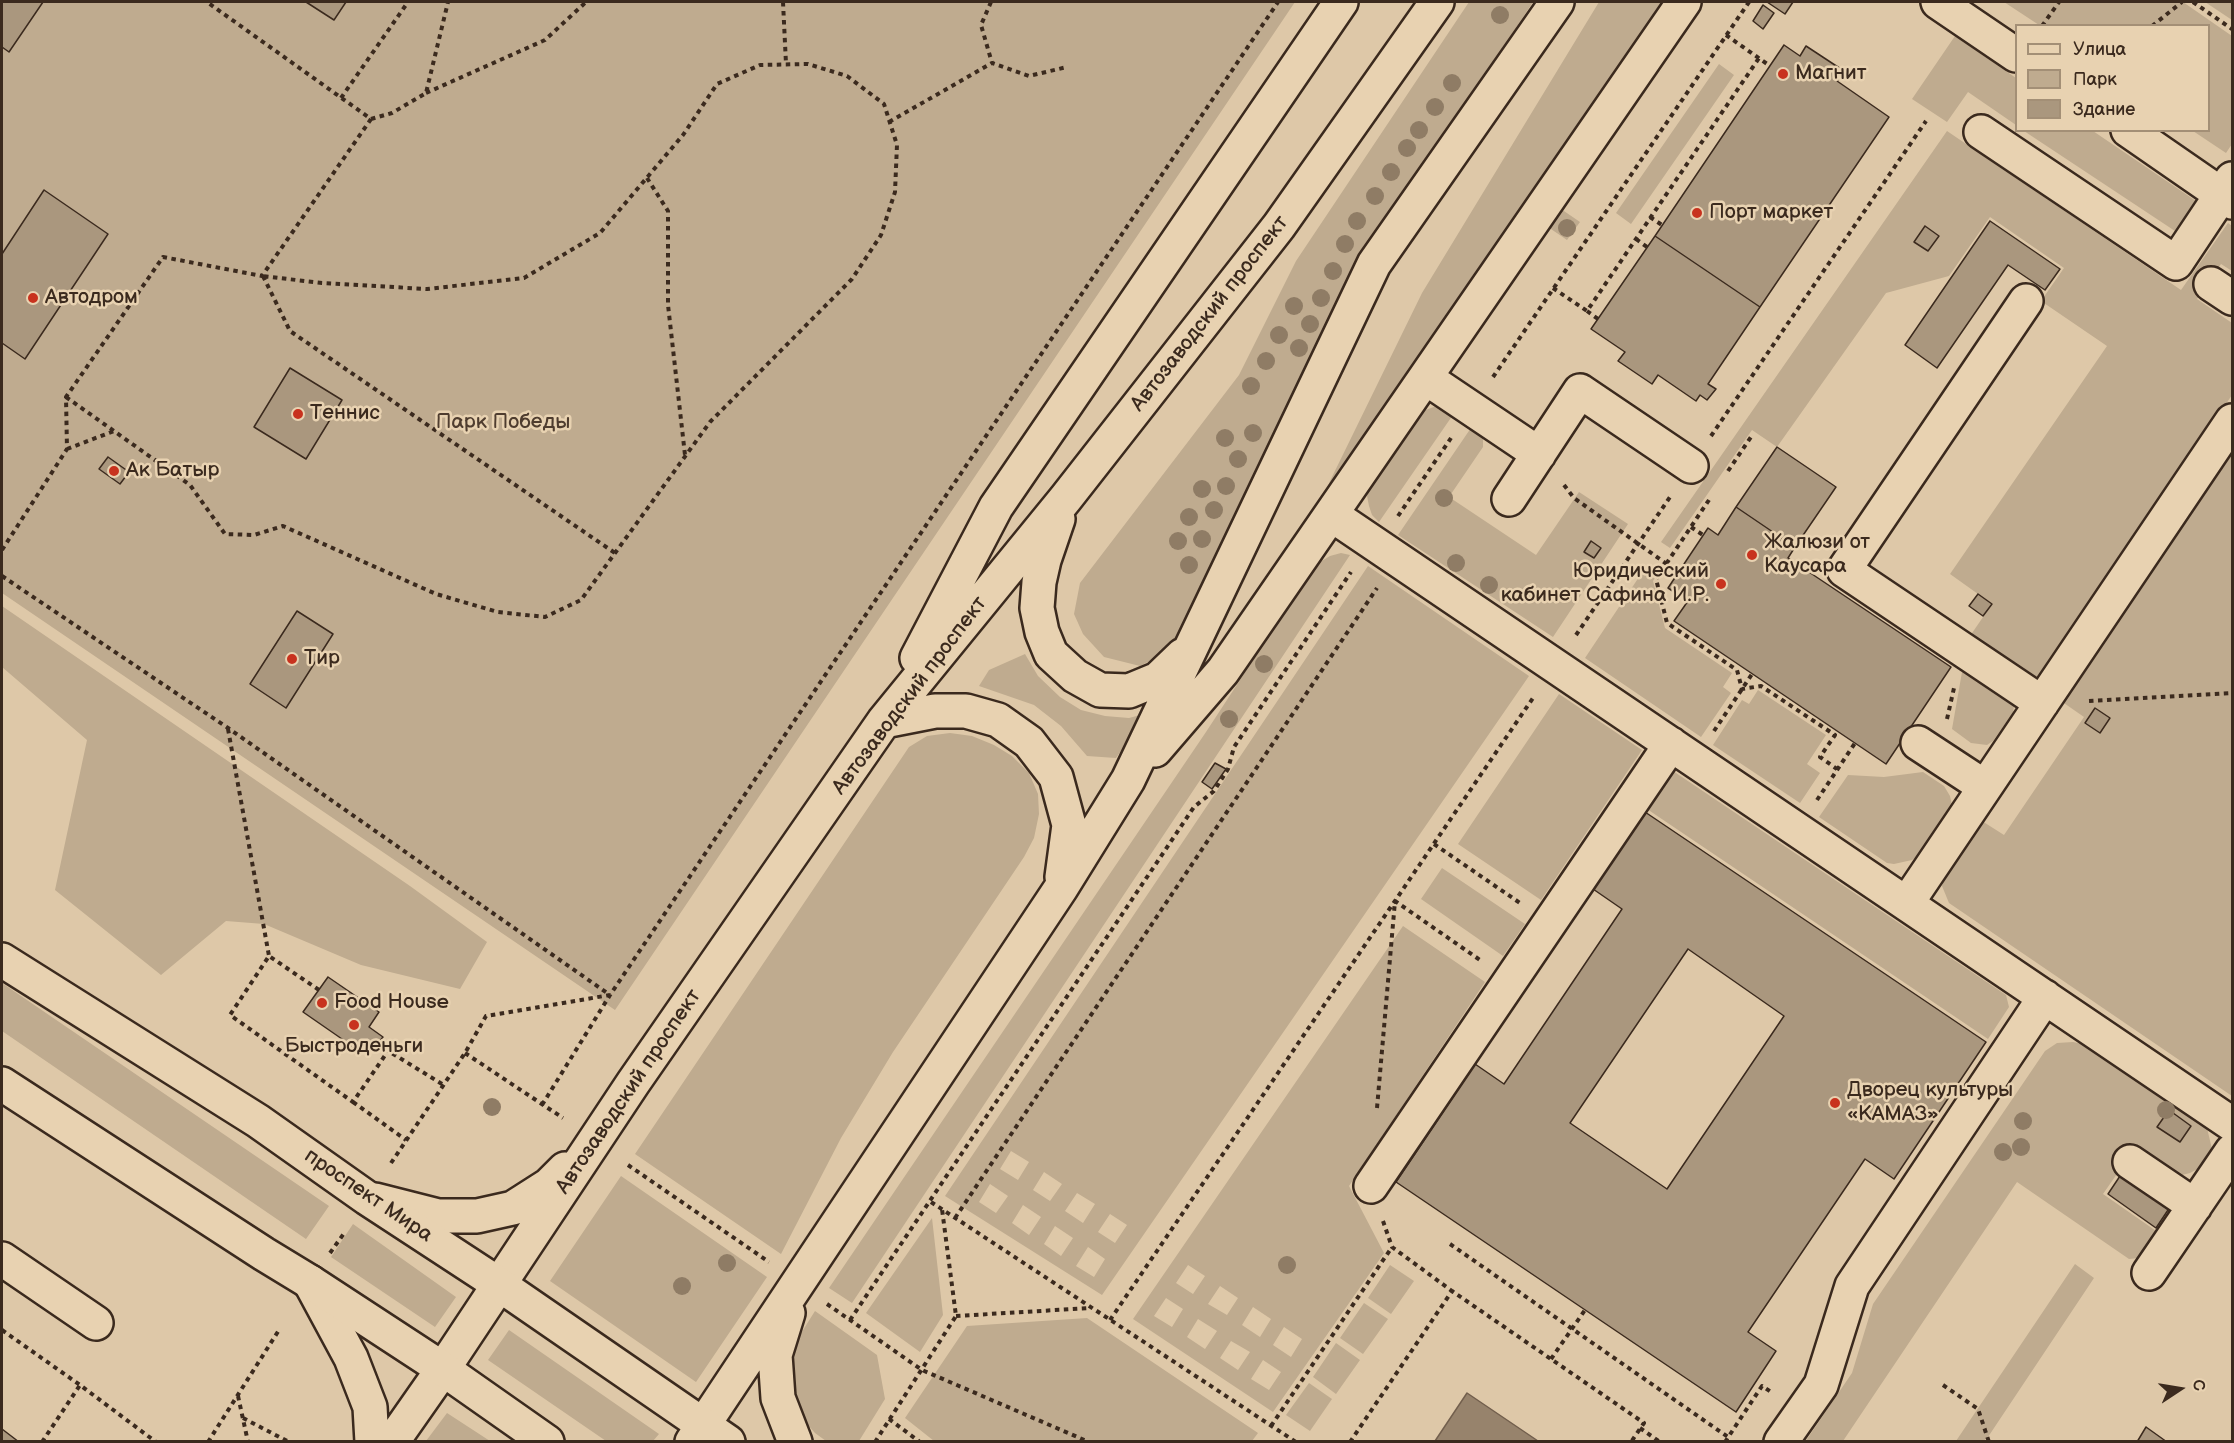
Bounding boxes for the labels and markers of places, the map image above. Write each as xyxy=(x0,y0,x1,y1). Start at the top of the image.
place label: Магнит xyxy=(1795,61,1867,87)
marker: Магнит xyxy=(1776,67,1790,81)
place label: Порт маркет xyxy=(1709,200,1833,226)
marker: Порт маркет xyxy=(1690,206,1704,220)
place label: Автодром xyxy=(45,285,138,311)
marker: Автодром xyxy=(26,291,40,305)
place label: Теннис xyxy=(310,401,380,427)
marker: Теннис xyxy=(291,407,305,421)
place label: Ак Батыр xyxy=(126,458,219,484)
marker: Ак Батыр xyxy=(107,464,121,478)
place label: Жалюзи от Каусара xyxy=(1764,530,1870,580)
marker: Жалюзи от Каусара xyxy=(1745,548,1759,562)
place label: Юридический кабинет Сафина И.Р. xyxy=(1501,559,1709,609)
marker: Юридический кабинет Сафина И.Р. xyxy=(1714,577,1728,591)
place label: Тир xyxy=(304,646,340,672)
marker: Тир xyxy=(285,652,299,666)
place label: Food House xyxy=(334,990,449,1016)
marker: Food House xyxy=(315,996,329,1010)
marker: Быстроденьги xyxy=(347,1018,361,1032)
place label: Быстроденьги xyxy=(285,1034,423,1060)
place label: Дворец культуры «КАМАЗ» xyxy=(1847,1078,2013,1128)
marker: Дворец культуры «КАМАЗ» xyxy=(1828,1096,1842,1110)

